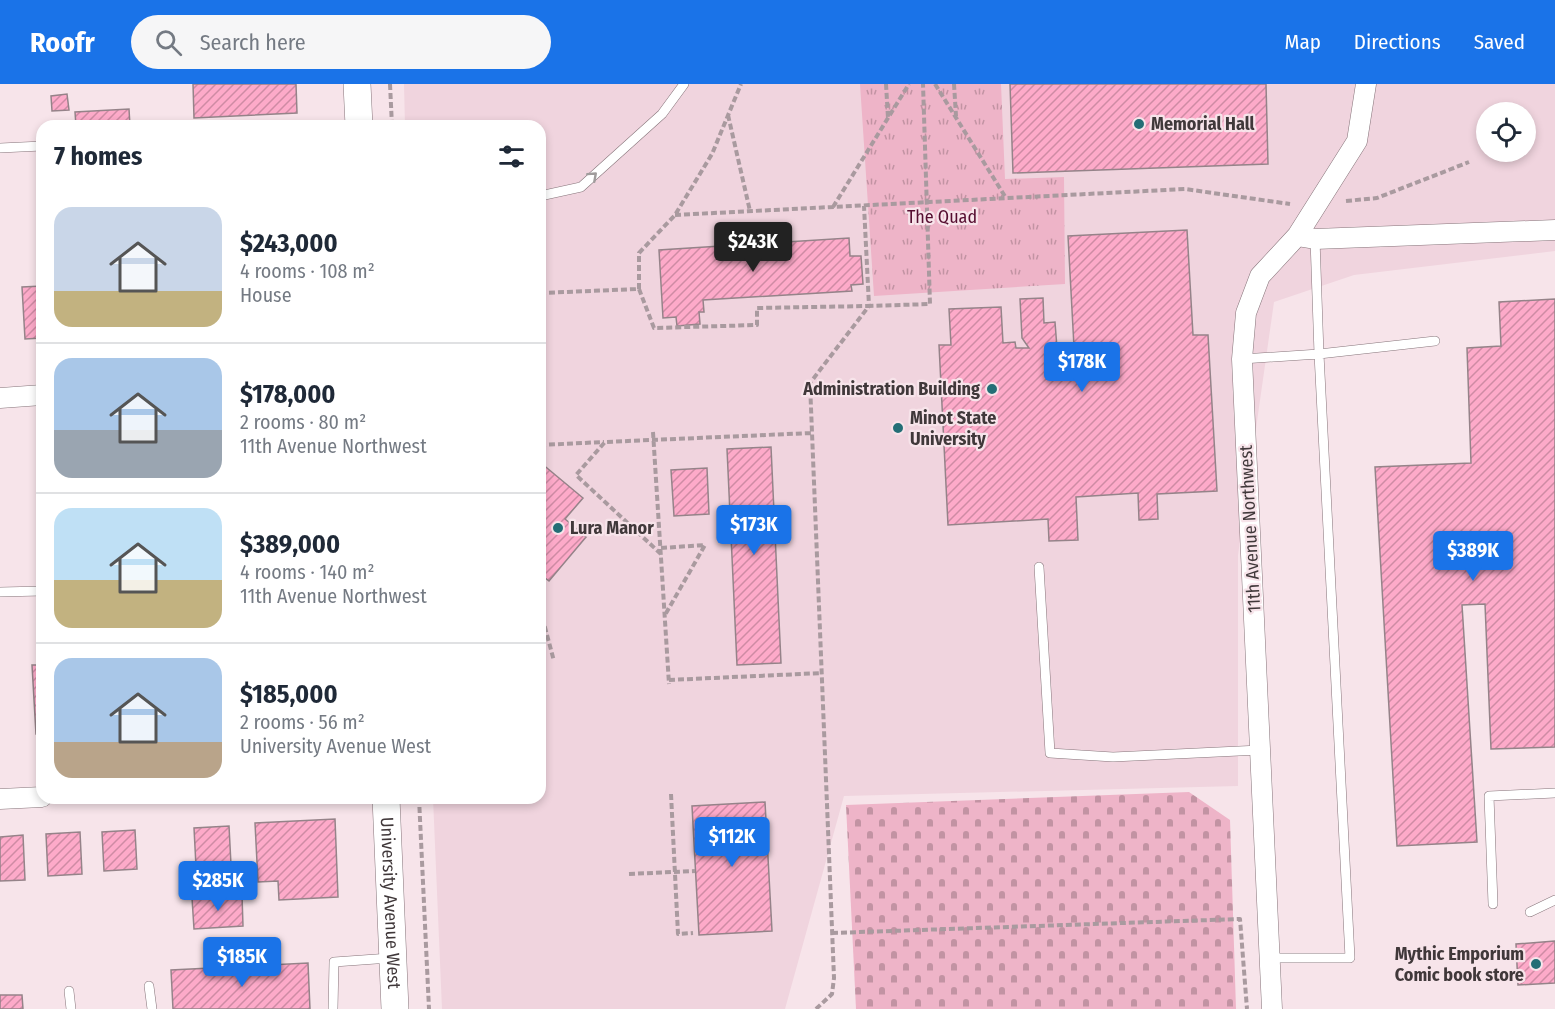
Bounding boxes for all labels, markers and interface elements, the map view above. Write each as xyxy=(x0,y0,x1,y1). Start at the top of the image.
search box xyxy=(131,15,551,69)
text: Roofr xyxy=(30,26,95,59)
icon: search xyxy=(152,26,185,59)
text: Search here xyxy=(200,29,306,56)
text: Map xyxy=(1284,29,1321,55)
text: Directions xyxy=(1354,29,1441,55)
text: Saved xyxy=(1474,29,1525,55)
map controls xyxy=(1476,102,1536,162)
button: locate xyxy=(1476,102,1536,162)
place label: Memorial Hall xyxy=(1151,113,1255,135)
marker: Memorial Hall xyxy=(1132,117,1146,131)
icon: filters xyxy=(495,140,528,173)
text: 7 homes xyxy=(54,141,142,172)
one-way arrow xyxy=(586,172,597,183)
park label: The Quad xyxy=(907,206,977,228)
pin: $243K xyxy=(711,222,795,273)
text: $243,000 xyxy=(240,228,338,259)
text: $243K xyxy=(728,229,778,253)
icon: home xyxy=(102,231,174,303)
text: 4 rooms · 108 m² xyxy=(240,259,375,283)
text: House xyxy=(240,283,292,307)
pin: $178K xyxy=(1040,342,1124,393)
text: $178K xyxy=(1058,349,1106,373)
place label: Administration Building xyxy=(802,378,980,400)
text: $178,000 xyxy=(240,379,336,410)
icon: home xyxy=(102,382,174,454)
marker: Administration Building xyxy=(985,382,999,396)
place label: Minot State University xyxy=(910,407,996,450)
text: 2 rooms · 80 m² xyxy=(240,410,366,434)
marker: Minot State University xyxy=(891,421,905,435)
text: 11th Avenue Northwest xyxy=(240,434,427,458)
street label: 11th Avenue Northwest xyxy=(1235,444,1265,613)
pin: $173K xyxy=(712,505,796,556)
text: $173K xyxy=(730,512,778,536)
place label: Lura Manor xyxy=(570,517,654,539)
marker: Lura Manor xyxy=(551,521,565,535)
text: $389,000 xyxy=(240,529,340,560)
pin: $389K xyxy=(1431,531,1515,582)
icon: home xyxy=(102,532,174,604)
text: $389K xyxy=(1447,538,1499,562)
text: 4 rooms · 140 m² xyxy=(240,560,375,584)
text: 11th Avenue Northwest xyxy=(240,584,427,608)
text: $185,000 xyxy=(240,679,338,710)
icon: home xyxy=(102,682,174,754)
text: 2 rooms · 56 m² xyxy=(240,710,365,734)
text: University Avenue West xyxy=(240,734,431,758)
street label: University Avenue West xyxy=(376,816,405,989)
pin: $112K xyxy=(690,817,774,868)
text: $112K xyxy=(709,824,755,848)
pin: $285K xyxy=(176,861,260,912)
text: $285K xyxy=(192,868,244,892)
pin: $185K xyxy=(200,937,284,988)
place label: Mythic Emporium Comic book store xyxy=(1395,943,1524,986)
text: $185K xyxy=(217,944,267,968)
marker: Mythic Emporium Comic book store xyxy=(1529,957,1543,971)

